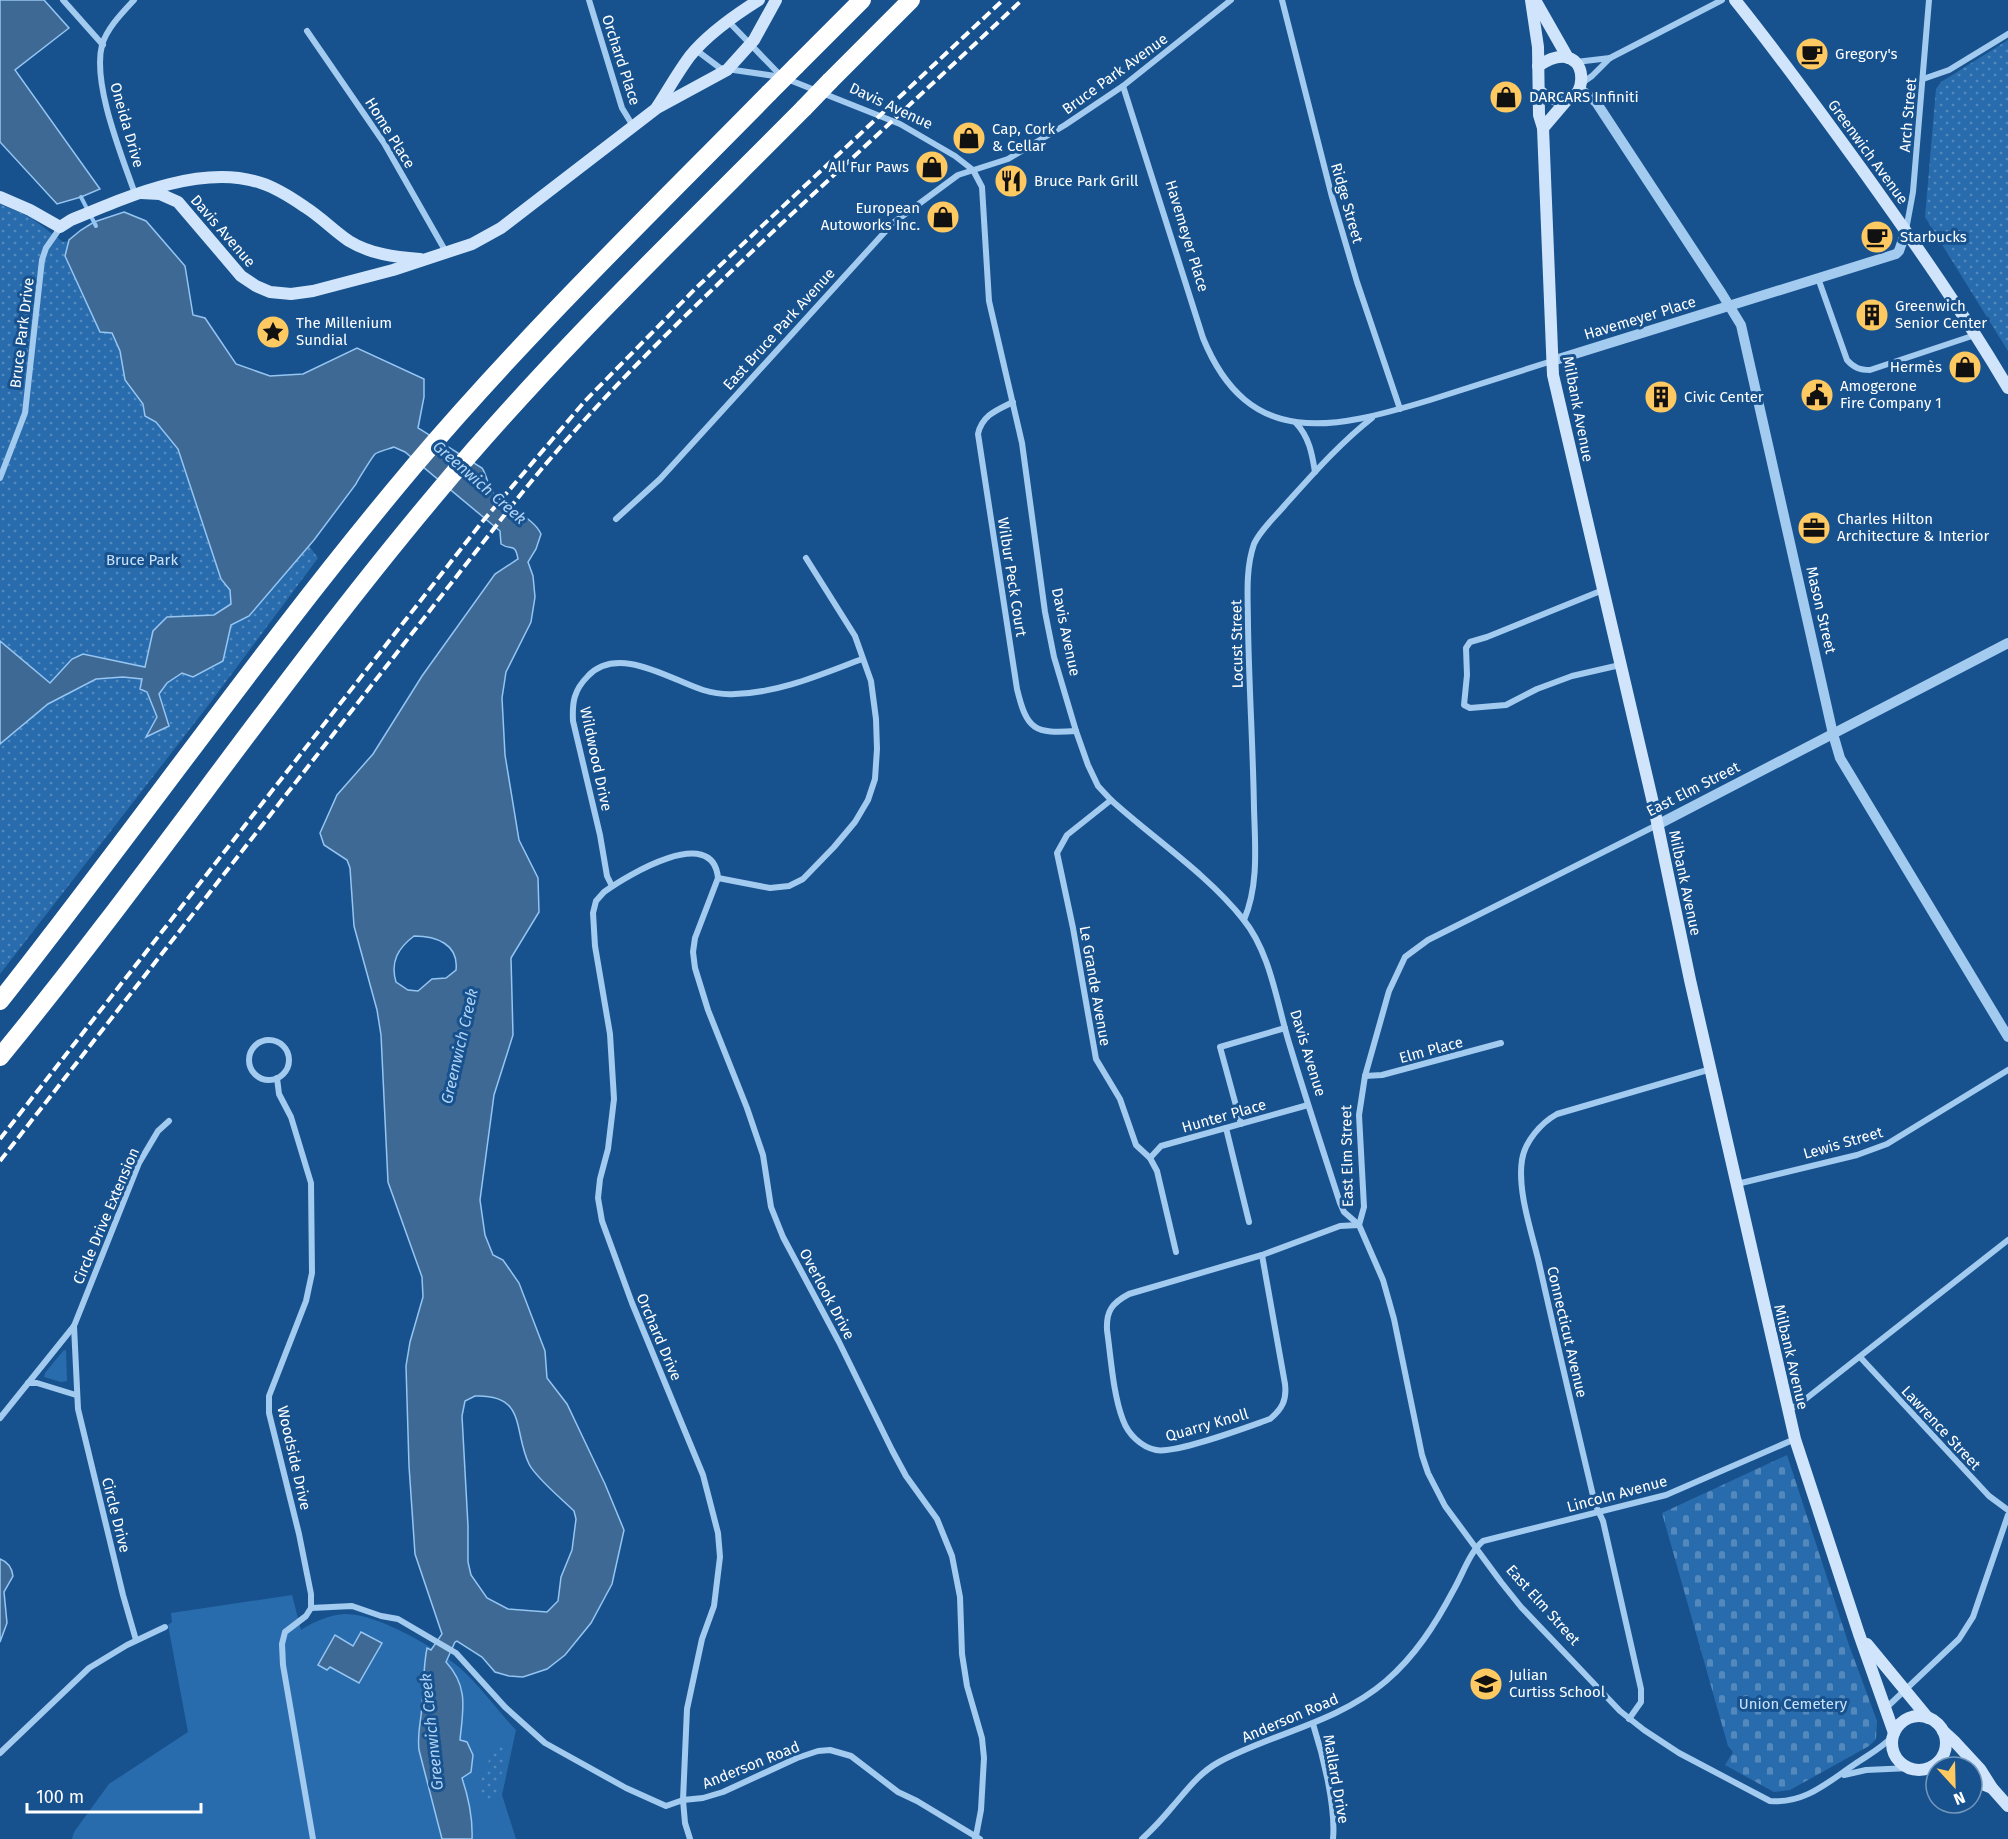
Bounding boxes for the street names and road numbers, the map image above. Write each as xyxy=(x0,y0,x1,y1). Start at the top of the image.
street label: Orchard Place xyxy=(598,12,644,108)
street label: Bruce Park Avenue xyxy=(1059,30,1171,118)
street label: Arch Street xyxy=(1896,76,1920,153)
street label: Davis Avenue xyxy=(846,79,936,133)
street label: Oneida Drive xyxy=(106,80,148,170)
street label: Home Place xyxy=(361,94,419,172)
street label: Greenwich Avenue xyxy=(1824,96,1912,208)
street label: Ridge Street xyxy=(1327,161,1367,246)
street label: Havemeyer Place xyxy=(1161,178,1213,294)
street label: Davis Avenue xyxy=(187,191,259,271)
street label: East Bruce Park Avenue xyxy=(719,264,839,394)
street label: Bruce Park Drive xyxy=(6,277,38,389)
street label: Havemeyer Place xyxy=(1582,292,1698,344)
street label: Milbank Avenue xyxy=(1559,355,1597,463)
street label: Wilbur Peck Court xyxy=(994,516,1030,638)
street label: Mason Street xyxy=(1802,565,1840,656)
street label: Davis Avenue xyxy=(1048,586,1084,678)
street label: Locust Street xyxy=(1227,599,1247,689)
street label: Wildwood Drive xyxy=(576,705,616,813)
street label: East Elm Street xyxy=(1643,758,1743,820)
street label: Milbank Avenue xyxy=(1665,829,1705,937)
street label: Le Grande Avenue xyxy=(1076,924,1114,1048)
street label: Davis Avenue xyxy=(1286,1007,1330,1099)
street label: Elm Place xyxy=(1397,1033,1465,1067)
street label: Hunter Place xyxy=(1180,1095,1268,1137)
street label: East Elm Street xyxy=(1337,1104,1357,1207)
street label: Lewis Street xyxy=(1801,1123,1885,1163)
street label: Circle Drive Extension xyxy=(69,1145,143,1287)
street label: Overlook Drive xyxy=(795,1245,859,1343)
street label: Connecticut Avenue xyxy=(1543,1265,1591,1399)
street label: Orchard Drive xyxy=(632,1291,686,1383)
street label: Milbank Avenue xyxy=(1770,1303,1812,1411)
street label: Lawrence Street xyxy=(1898,1382,1985,1474)
street label: Woodside Drive xyxy=(273,1404,315,1512)
street label: Quarry Knoll xyxy=(1163,1404,1251,1445)
street label: Lincoln Avenue xyxy=(1565,1472,1669,1516)
street label: Circle Drive xyxy=(98,1476,134,1554)
street label: East Elm Street xyxy=(1502,1561,1584,1649)
street label: Anderson Road xyxy=(1239,1690,1341,1746)
street label: Mallard Drive xyxy=(1319,1733,1353,1825)
street label: Anderson Road xyxy=(700,1737,802,1793)

